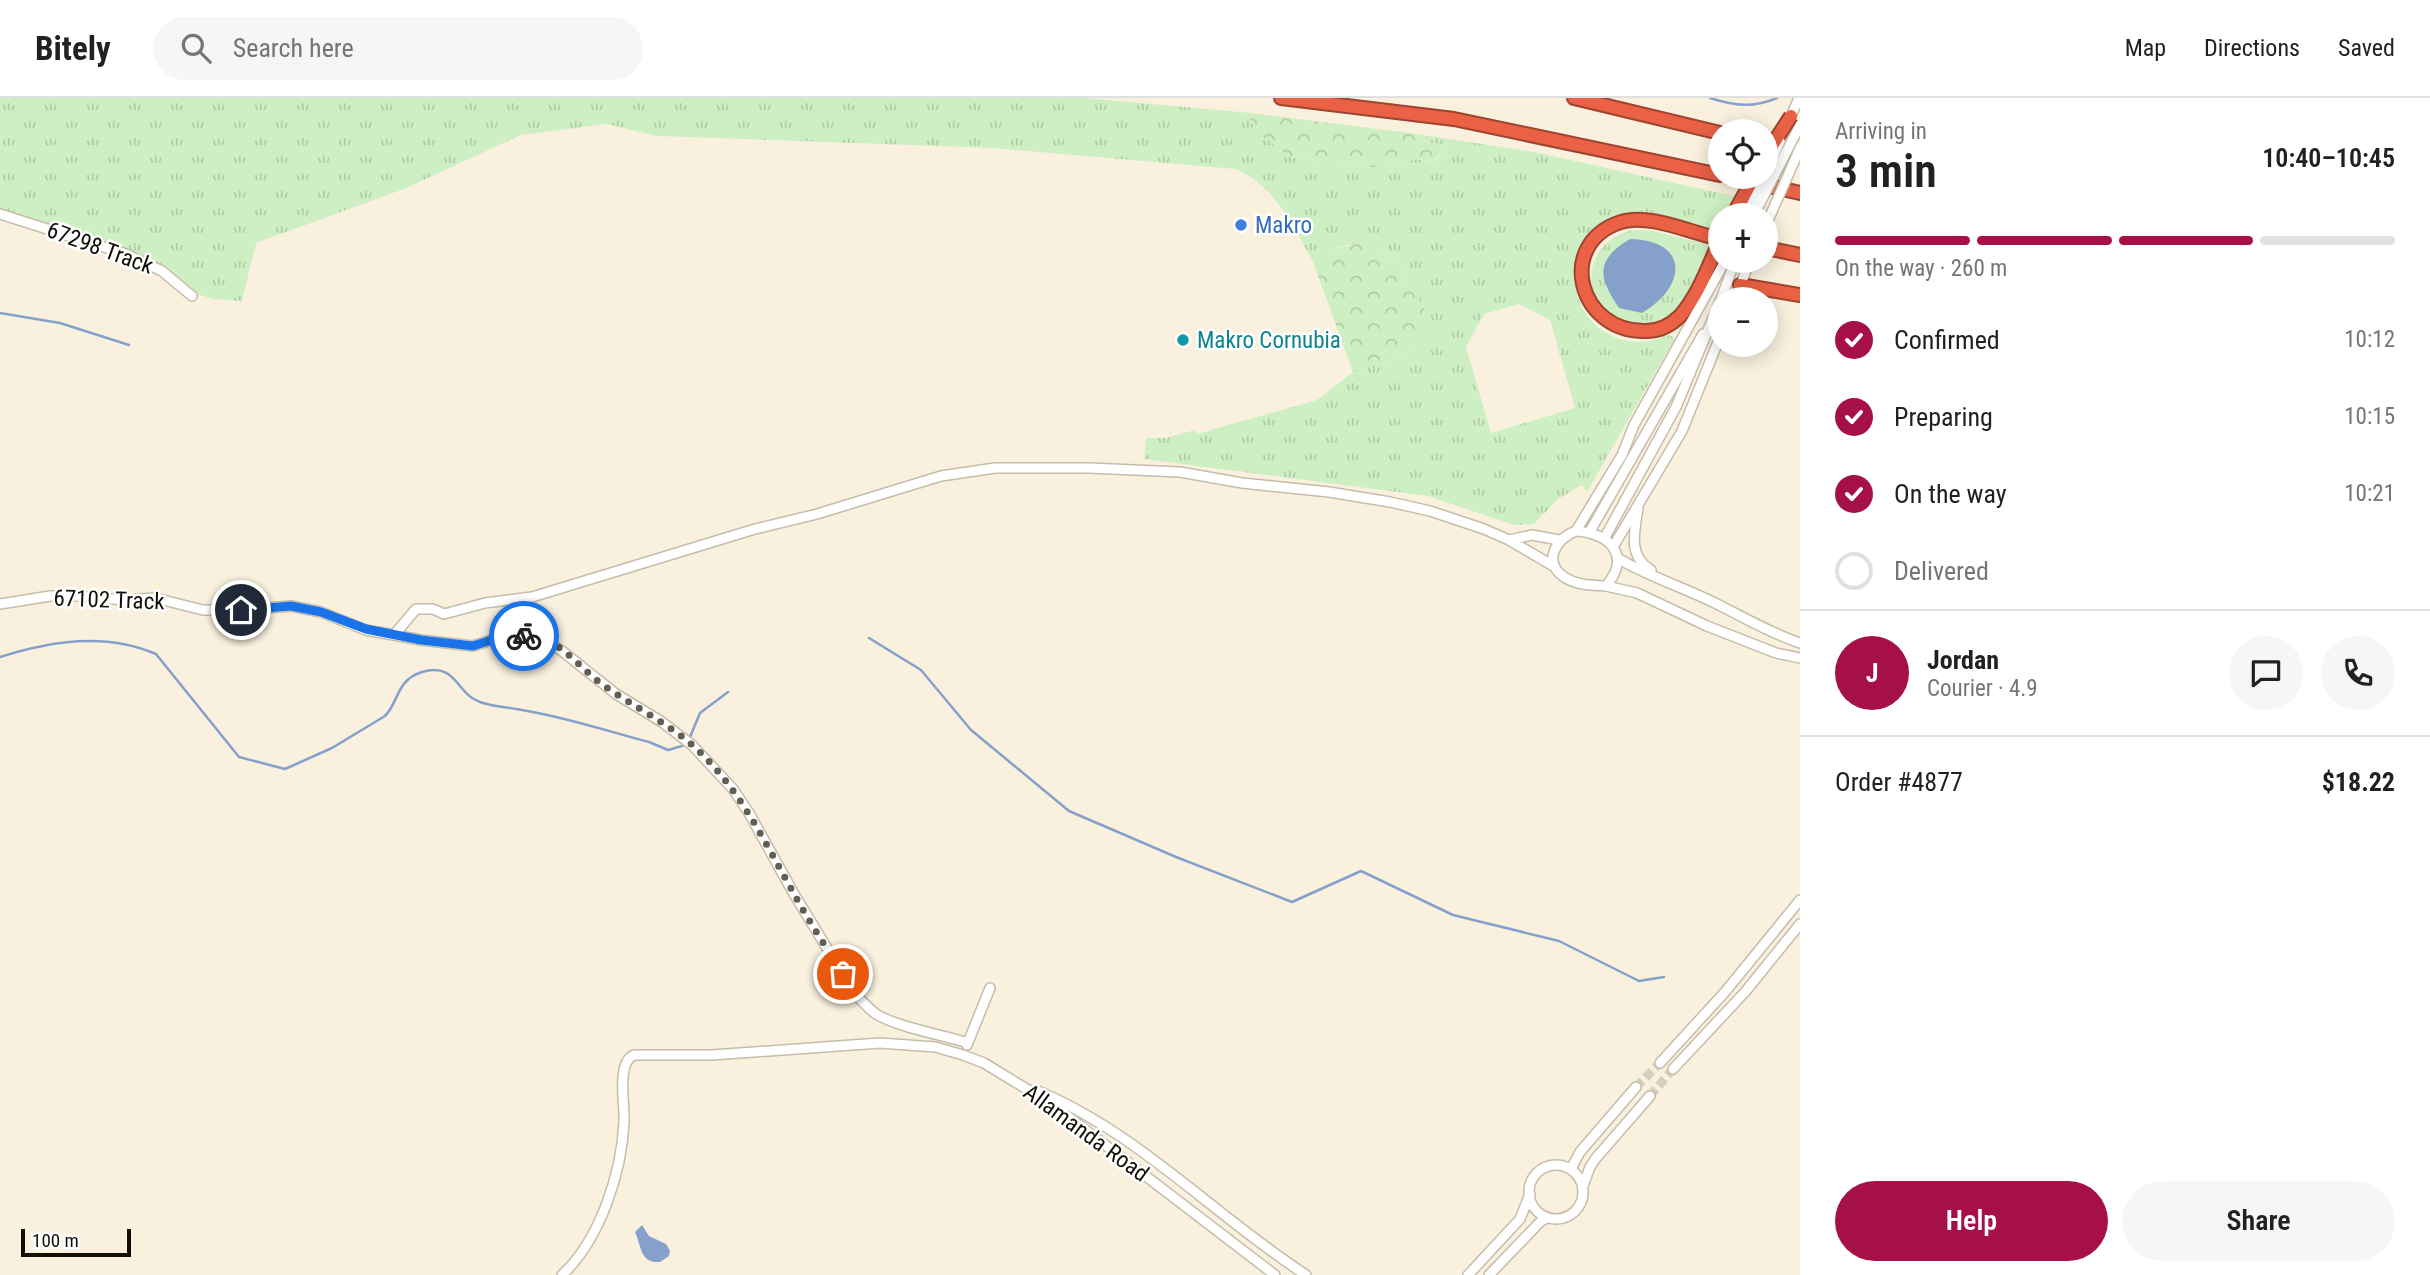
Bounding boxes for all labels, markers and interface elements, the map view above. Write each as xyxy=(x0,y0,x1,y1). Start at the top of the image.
search box xyxy=(153,17,643,80)
text: Bitely xyxy=(35,29,111,68)
icon: search xyxy=(177,29,215,67)
text: Search here xyxy=(233,33,354,63)
text: Map xyxy=(2125,34,2166,62)
text: Directions xyxy=(2204,34,2300,62)
text: Saved xyxy=(2338,34,2395,62)
text: Arriving in xyxy=(1835,118,1927,145)
map controls xyxy=(1708,119,1778,357)
button: locate xyxy=(1708,119,1778,189)
text: 10:40–10:45 xyxy=(2262,143,2395,173)
text: 3 min xyxy=(1835,144,1937,198)
button: + xyxy=(1708,203,1778,273)
place label: Makro xyxy=(1255,212,1312,239)
street label: 67298 Track xyxy=(43,216,158,280)
marker: Makro xyxy=(1233,217,1249,233)
text: On the way · 260 m xyxy=(1835,255,2007,282)
button: − xyxy=(1708,287,1778,357)
icon: check xyxy=(1835,321,1873,359)
text: Confirmed xyxy=(1894,325,2000,355)
text: 10:12 xyxy=(2344,326,2395,353)
place label: Makro Cornubia xyxy=(1197,327,1341,354)
marker: Makro Cornubia xyxy=(1175,332,1191,348)
icon: check xyxy=(1835,398,1873,436)
text: Preparing xyxy=(1894,402,1993,432)
text: 10:15 xyxy=(2344,403,2395,430)
icon: check xyxy=(1835,475,1873,513)
text: On the way xyxy=(1894,479,2007,509)
text: 10:21 xyxy=(2344,480,2395,507)
text: Delivered xyxy=(1894,556,1989,586)
pin xyxy=(211,580,271,640)
street label: 67102 Track xyxy=(53,585,166,615)
icon: home xyxy=(222,591,260,629)
courier xyxy=(489,601,559,671)
icon: bike xyxy=(505,617,543,655)
button: chat xyxy=(2229,636,2303,710)
button: phone xyxy=(2321,636,2395,710)
text: Jordan xyxy=(1927,645,1999,675)
text: J xyxy=(1866,658,1878,688)
text: Courier · 4.9 xyxy=(1927,675,2038,702)
text: Order #4877 xyxy=(1835,767,1963,797)
text: $18.22 xyxy=(2322,767,2395,797)
pin xyxy=(813,944,873,1004)
icon: bag xyxy=(824,955,862,993)
street label: Allamanda Road xyxy=(1018,1079,1154,1187)
button: Help xyxy=(1835,1181,2108,1261)
button: Share xyxy=(2122,1181,2395,1261)
scale bar xyxy=(21,1226,131,1258)
text: 100 m xyxy=(32,1229,79,1252)

